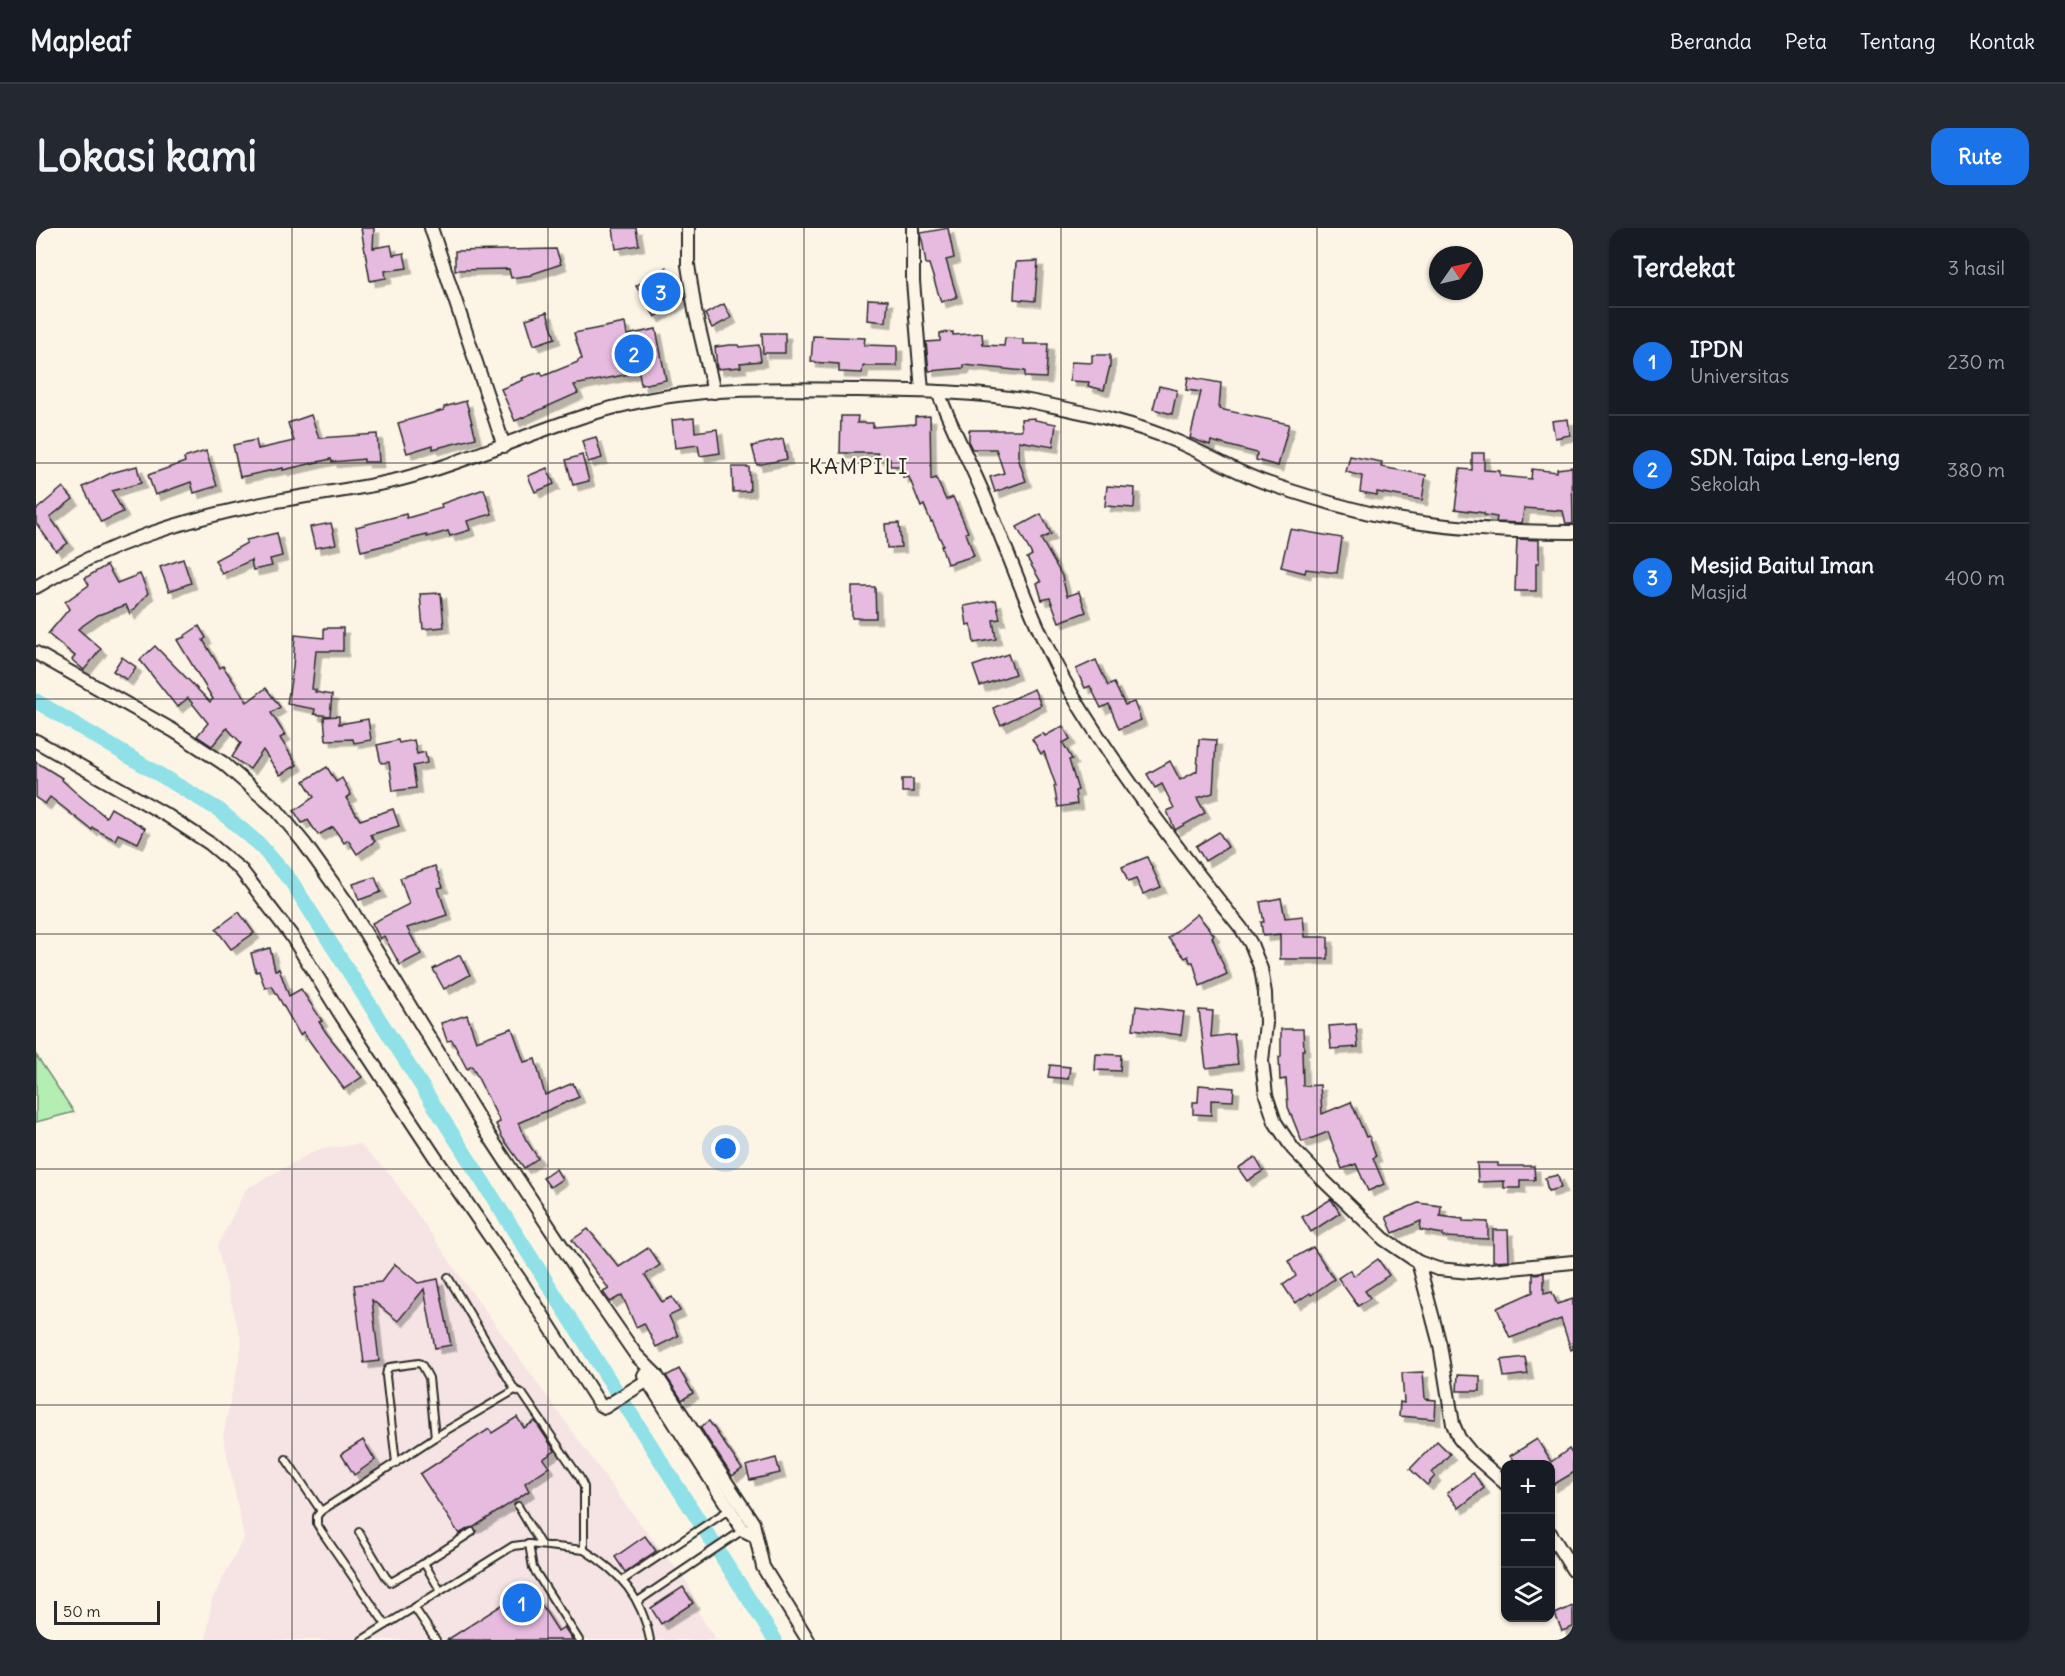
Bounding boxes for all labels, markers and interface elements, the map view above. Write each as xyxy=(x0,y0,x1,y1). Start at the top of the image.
text: Mapleaf xyxy=(30,23,131,59)
text: Beranda xyxy=(1670,28,1752,55)
text: Peta xyxy=(1785,28,1827,55)
text: Tentang xyxy=(1860,28,1936,55)
text: Kontak xyxy=(1969,28,2035,55)
button: Rute xyxy=(1931,128,2029,185)
text: Lokasi kami xyxy=(36,130,257,182)
north arrow xyxy=(1429,246,1483,300)
text: Terdekat xyxy=(1633,251,1735,284)
text: 3 hasil xyxy=(1948,255,2005,280)
pin: 3 xyxy=(642,270,680,314)
pin: 2 xyxy=(614,332,654,376)
text: IPDN xyxy=(1690,335,1744,363)
text: 1 xyxy=(1649,349,1656,374)
text: 230 m xyxy=(1947,349,2005,374)
text: Universitas xyxy=(1690,363,1789,388)
text: SDN. Taipa Leng-leng xyxy=(1690,443,1900,471)
district label: KAMPILI xyxy=(809,452,909,480)
text: 2 xyxy=(1647,457,1658,482)
text: 380 m xyxy=(1947,457,2005,482)
text: Sekolah xyxy=(1690,471,1761,496)
text: Mesjid Baitul Iman xyxy=(1690,551,1874,579)
text: 3 xyxy=(1647,565,1658,590)
text: 400 m xyxy=(1945,565,2005,590)
text: Masjid xyxy=(1690,579,1747,604)
your location xyxy=(711,1134,740,1163)
map controls xyxy=(1501,1460,1555,1622)
button: + xyxy=(1501,1460,1555,1514)
button: − xyxy=(1501,1514,1555,1568)
button: layers xyxy=(1501,1568,1555,1622)
pin: 1 xyxy=(502,1580,542,1626)
scale bar xyxy=(54,1598,160,1626)
text: 50 m xyxy=(63,1601,101,1621)

